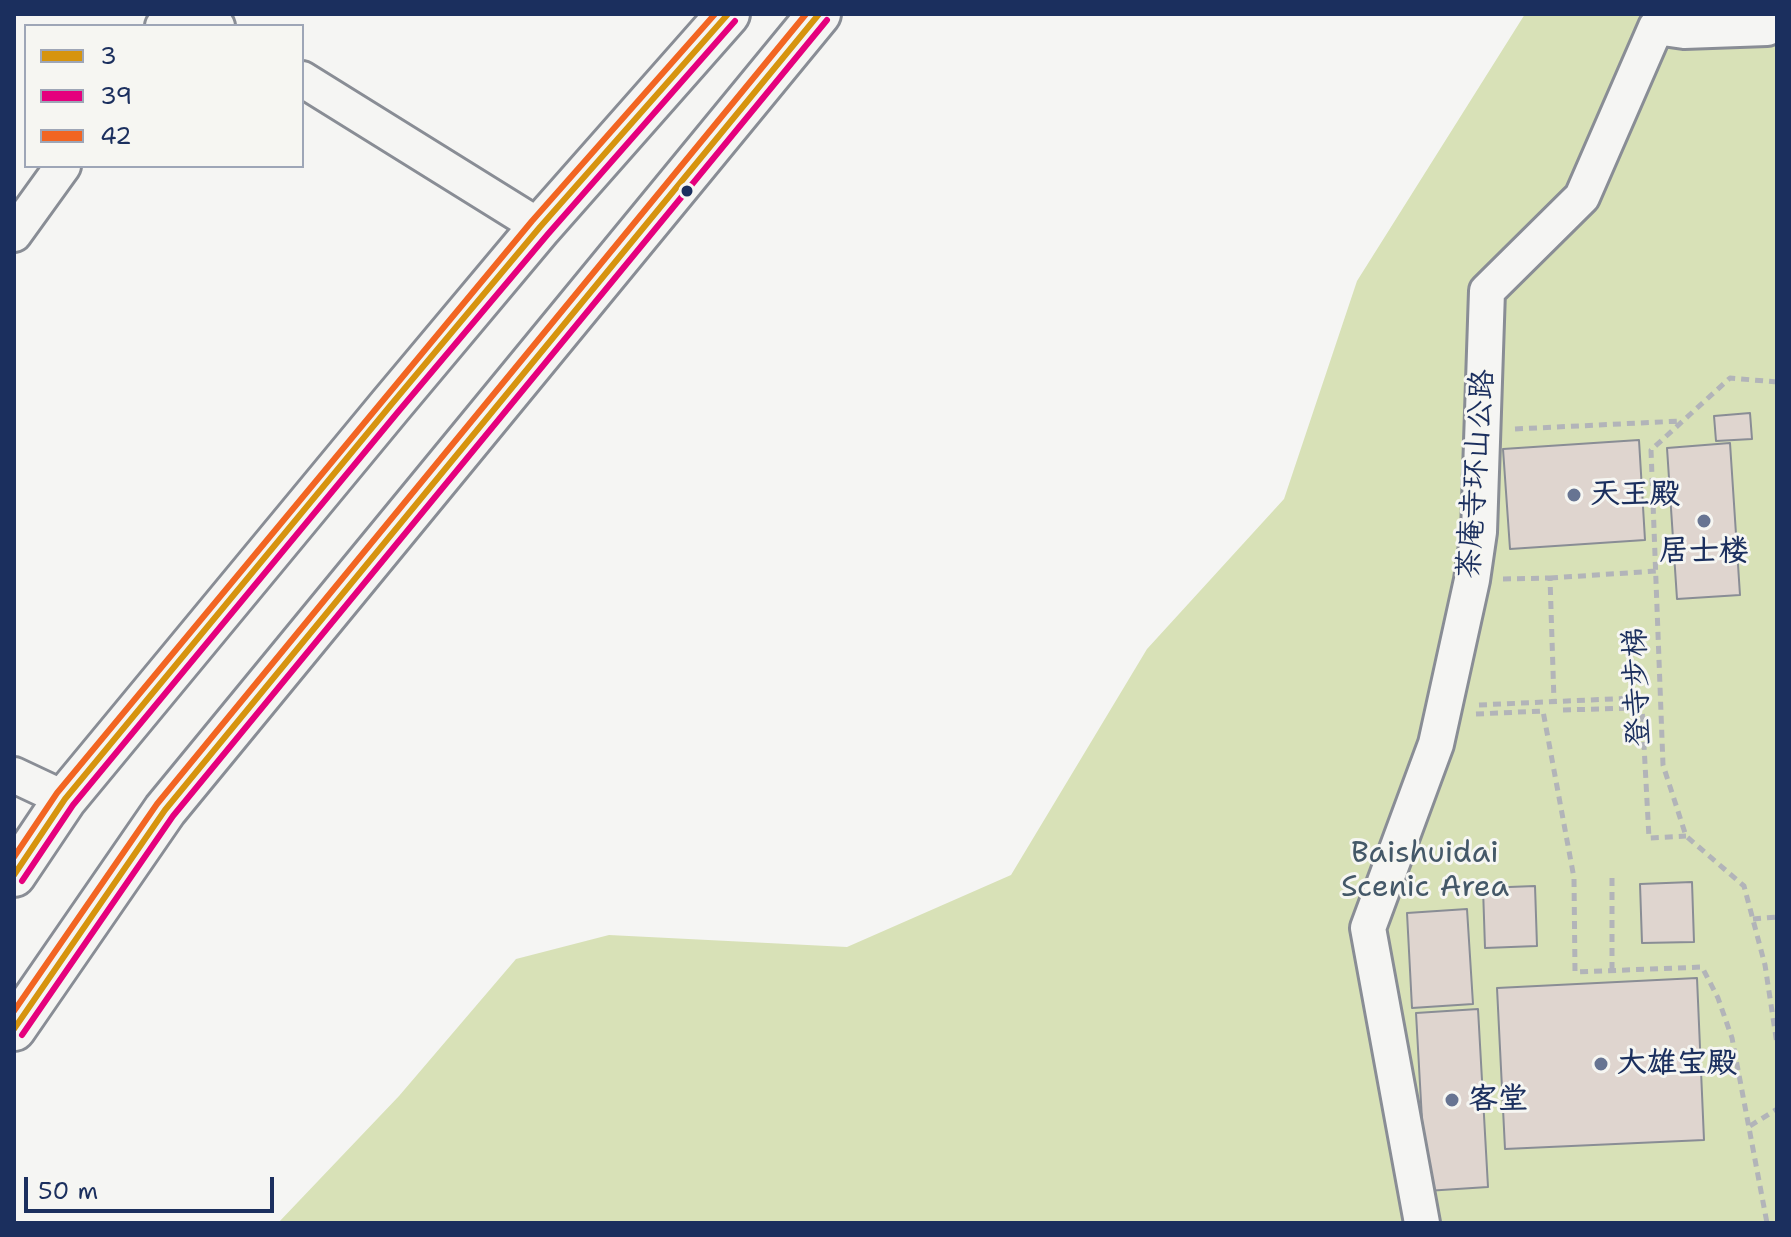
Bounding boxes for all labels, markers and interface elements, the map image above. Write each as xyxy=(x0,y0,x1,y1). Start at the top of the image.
legend xyxy=(24,24,304,168)
text: 3 xyxy=(100,40,117,72)
text: 39 xyxy=(100,80,132,112)
text: 42 xyxy=(100,120,132,152)
unlabelled marker xyxy=(679,183,695,199)
street label: 茶庵寺环山公路 xyxy=(1452,368,1502,580)
place label: 天王殿 xyxy=(1590,477,1680,513)
marker: 天王殿 xyxy=(1565,486,1583,504)
marker: 居士楼 xyxy=(1695,512,1713,530)
place label: 居士楼 xyxy=(1659,534,1749,570)
street label: 登寺步梯 xyxy=(1618,626,1658,748)
park label: Baishuidai Scenic Area xyxy=(1341,836,1509,906)
place label: 大雄宝殿 xyxy=(1617,1046,1737,1082)
marker: 大雄宝殿 xyxy=(1592,1055,1610,1073)
place label: 客堂 xyxy=(1468,1082,1528,1118)
marker: 客堂 xyxy=(1443,1091,1461,1109)
scale bar xyxy=(28,1161,278,1211)
text: 50 m xyxy=(38,1175,98,1207)

